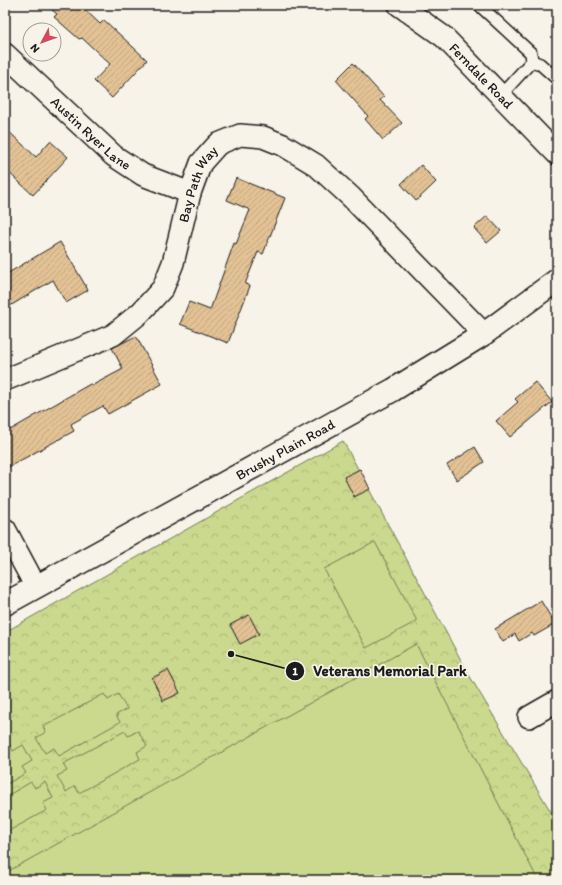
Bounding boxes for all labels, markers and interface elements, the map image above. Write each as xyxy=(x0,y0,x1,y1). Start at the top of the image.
north arrow xyxy=(22,22,62,62)
street label: Ferndale Road xyxy=(446,39,517,112)
text: N xyxy=(27,41,42,55)
street label: Austin Ryer Lane xyxy=(47,93,135,174)
street label: Bay Path Way xyxy=(175,142,221,224)
street label: Brushy Plain Road xyxy=(233,415,338,484)
callout: Veterans Memorial Park xyxy=(285,658,475,685)
text: Veterans Memorial Park xyxy=(313,662,467,680)
text: 1 xyxy=(292,664,298,678)

